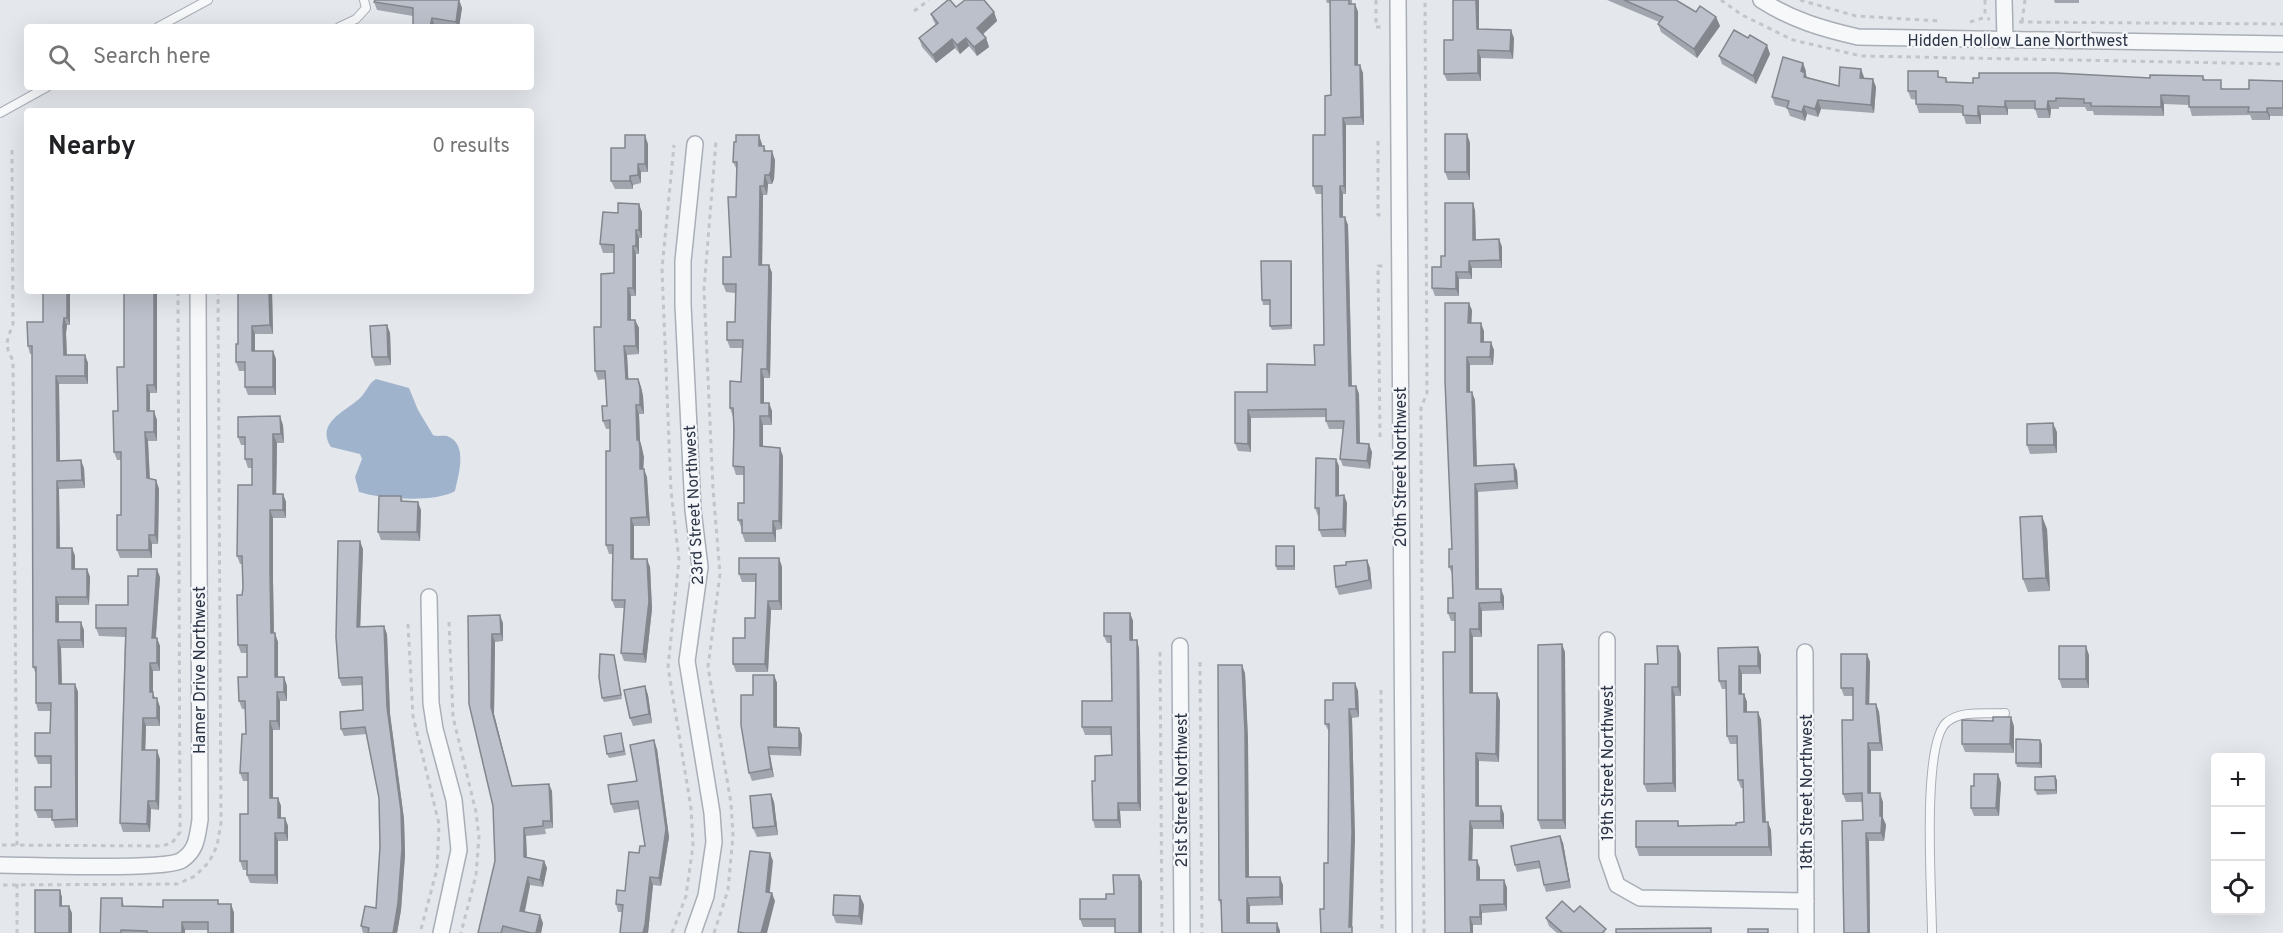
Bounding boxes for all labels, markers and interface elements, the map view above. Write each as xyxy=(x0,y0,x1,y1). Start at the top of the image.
search box xyxy=(24,24,534,90)
street label: Hidden Hollow Lane Northwest xyxy=(1908,32,2128,52)
icon: search xyxy=(45,41,78,74)
text: Search here xyxy=(93,44,211,71)
text: Nearby xyxy=(48,131,136,164)
text: 0 results xyxy=(432,134,510,160)
street label: 20th Street Northwest xyxy=(1392,387,1412,547)
street label: 23rd Street Northwest xyxy=(681,424,709,585)
street label: Hamer Drive Northwest xyxy=(191,586,211,754)
street label: 19th Street Northwest xyxy=(1599,685,1619,841)
street label: 21st Street Northwest xyxy=(1173,713,1193,867)
street label: 18th Street Northwest xyxy=(1798,714,1818,870)
map controls xyxy=(2211,753,2265,915)
button: + xyxy=(2211,753,2265,807)
button: − xyxy=(2211,807,2265,861)
button: locate xyxy=(2211,861,2265,915)

